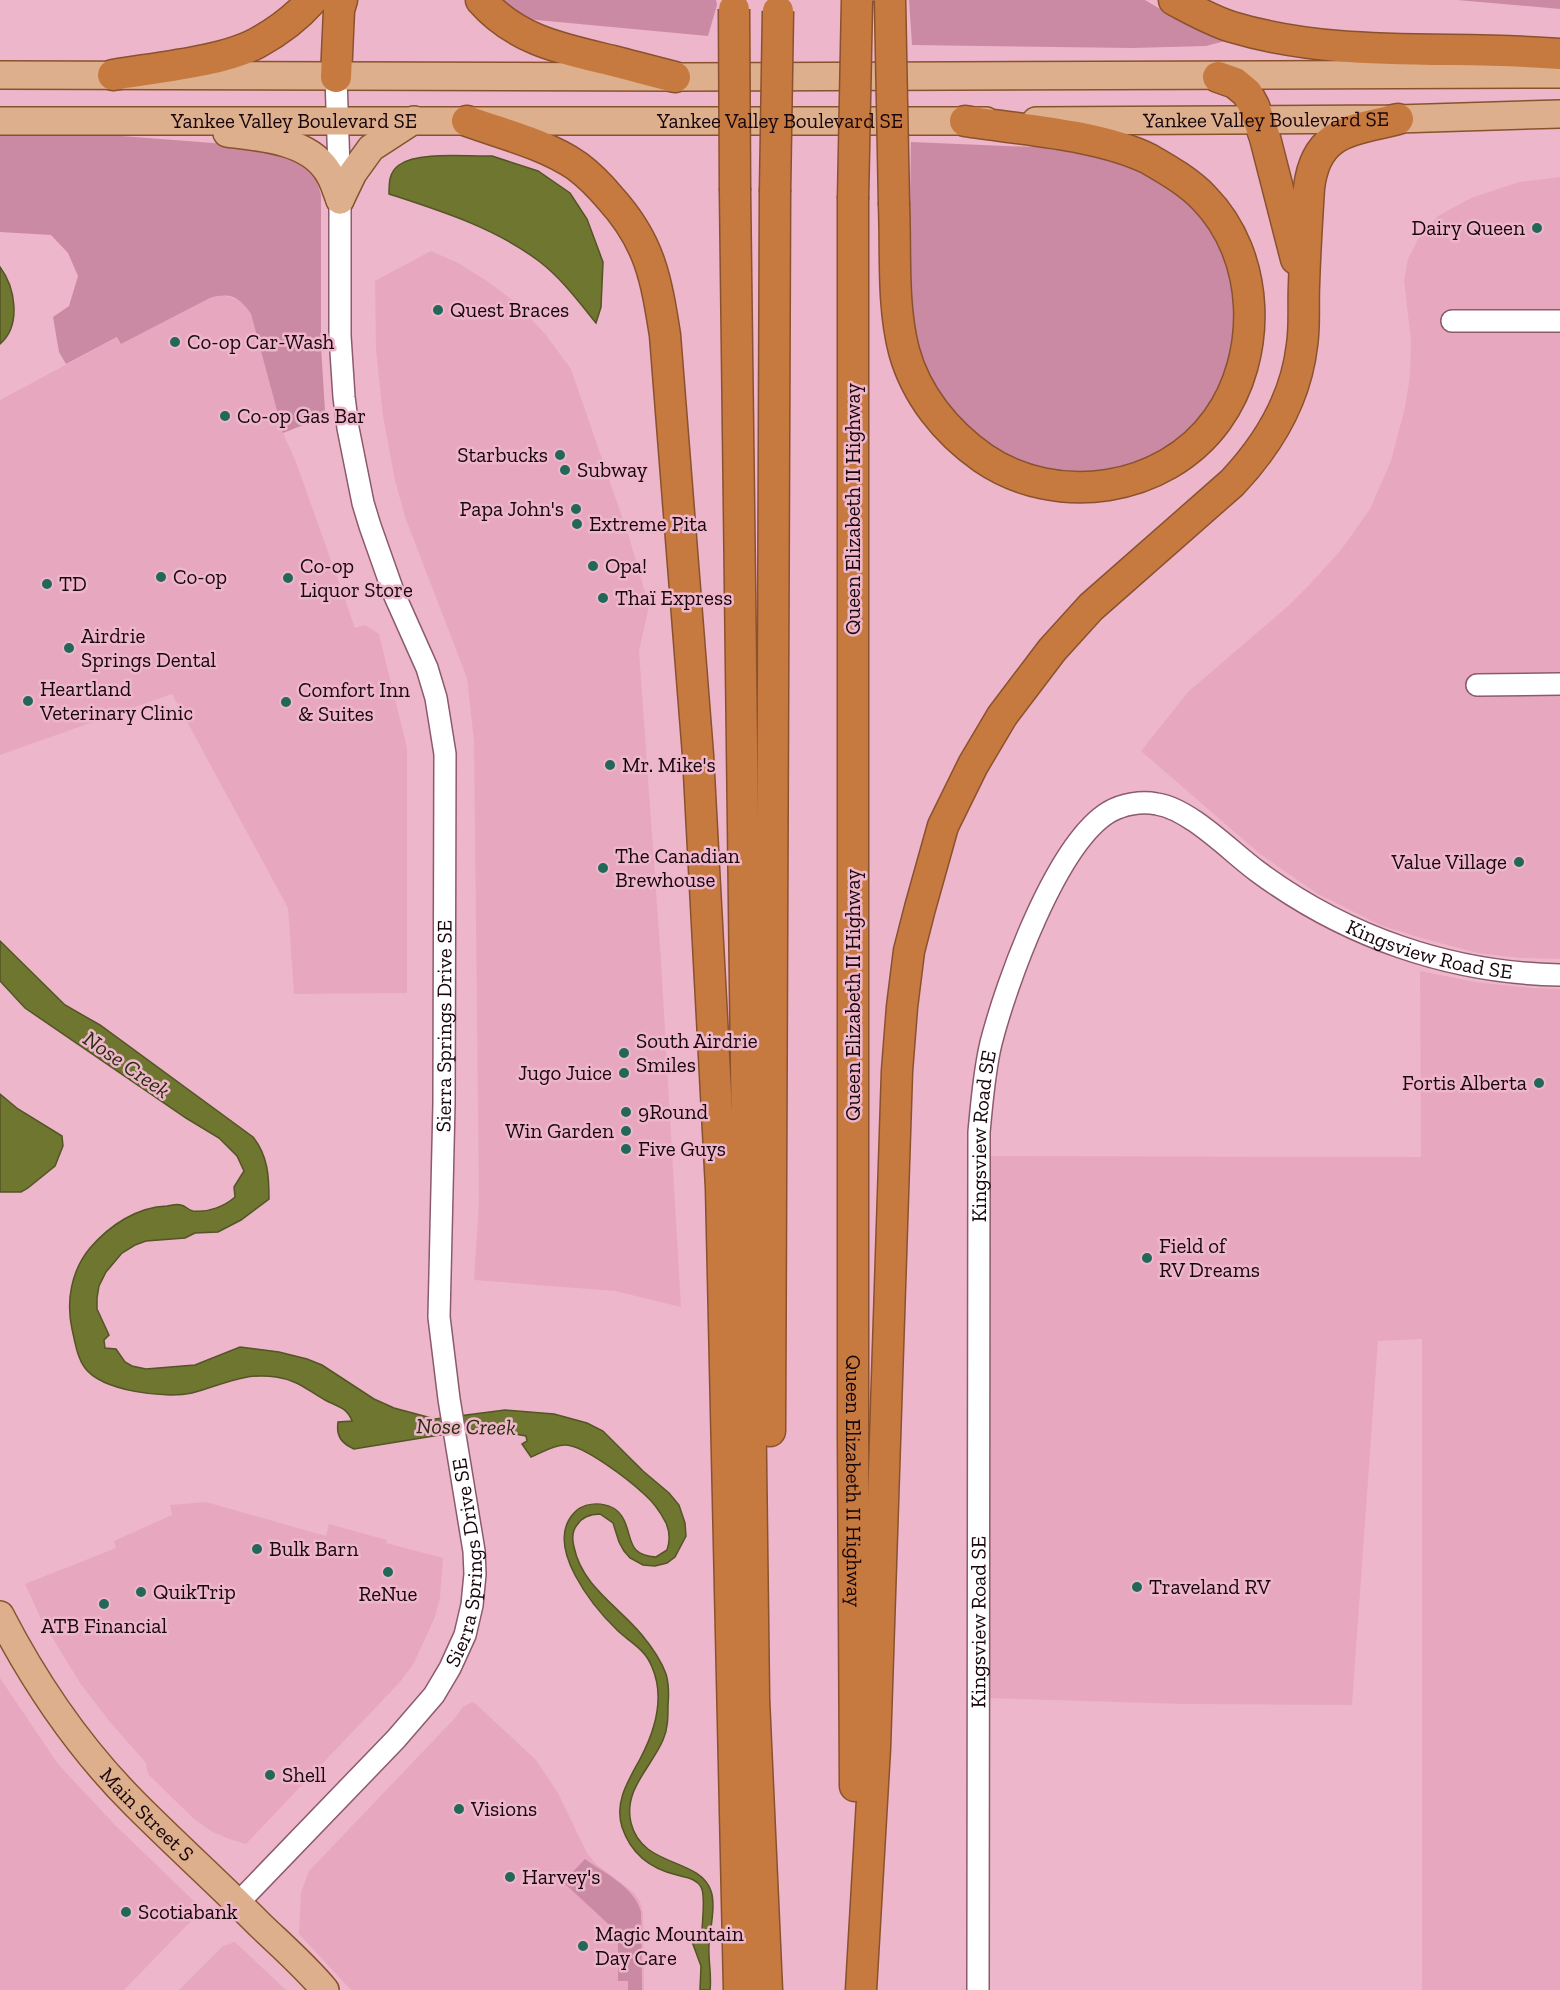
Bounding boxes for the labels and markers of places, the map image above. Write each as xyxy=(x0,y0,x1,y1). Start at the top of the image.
place label: Dairy Queen xyxy=(1411,215,1525,240)
marker: Dairy Queen xyxy=(1530,221,1544,235)
place label: Quest Braces xyxy=(450,297,569,322)
marker: Quest Braces xyxy=(431,303,445,317)
place label: Co-op Car-Wash xyxy=(187,329,335,354)
marker: Co-op Car-Wash xyxy=(168,335,182,349)
place label: Co-op Gas Bar xyxy=(237,403,366,428)
marker: Co-op Gas Bar xyxy=(218,409,232,423)
place label: Starbucks xyxy=(457,442,548,467)
marker: Starbucks xyxy=(553,448,567,462)
place label: Subway xyxy=(577,457,648,482)
marker: Subway xyxy=(558,463,572,477)
place label: Papa John's xyxy=(459,496,564,521)
marker: Papa John's xyxy=(569,502,583,516)
place label: Extreme Pita xyxy=(589,511,707,536)
marker: Extreme Pita xyxy=(570,517,584,531)
place label: Co-op Liquor Store xyxy=(300,553,413,602)
place label: Opa! xyxy=(605,553,647,578)
marker: Opa! xyxy=(586,559,600,573)
place label: Co-op xyxy=(173,564,227,589)
marker: Co-op xyxy=(154,570,168,584)
place label: TD xyxy=(59,571,87,596)
marker: Co-op Liquor Store xyxy=(281,571,295,585)
marker: TD xyxy=(40,577,54,591)
place label: Thaï Express xyxy=(615,585,732,610)
marker: Thaï Express xyxy=(596,591,610,605)
place label: Airdrie Springs Dental xyxy=(81,623,217,672)
marker: Airdrie Springs Dental xyxy=(62,641,76,655)
place label: Heartland Veterinary Clinic xyxy=(39,676,193,725)
place label: Comfort Inn & Suites xyxy=(298,677,410,726)
marker: Heartland Veterinary Clinic xyxy=(21,694,35,708)
marker: Comfort Inn & Suites xyxy=(279,695,293,709)
place label: Mr. Mike's xyxy=(622,752,716,777)
marker: Mr. Mike's xyxy=(603,758,617,772)
place label: The Canadian Brewhouse xyxy=(615,843,740,892)
place label: Value Village xyxy=(1391,849,1507,874)
marker: Value Village xyxy=(1512,855,1526,869)
marker: The Canadian Brewhouse xyxy=(596,861,610,875)
place label: South Airdrie Smiles xyxy=(636,1028,758,1077)
marker: South Airdrie Smiles xyxy=(617,1046,631,1060)
place label: Jugo Juice xyxy=(518,1060,612,1085)
marker: Jugo Juice xyxy=(617,1066,631,1080)
place label: Fortis Alberta xyxy=(1402,1070,1527,1095)
marker: Fortis Alberta xyxy=(1532,1076,1546,1090)
place label: 9Round xyxy=(638,1099,708,1124)
marker: 9Round xyxy=(619,1105,633,1119)
place label: Win Garden xyxy=(505,1118,614,1143)
marker: Win Garden xyxy=(619,1124,633,1138)
place label: Five Guys xyxy=(638,1136,726,1161)
marker: Five Guys xyxy=(619,1142,633,1156)
place label: Field of RV Dreams xyxy=(1159,1233,1260,1282)
marker: Field of RV Dreams xyxy=(1140,1251,1154,1265)
place label: Bulk Barn xyxy=(269,1536,358,1561)
marker: Bulk Barn xyxy=(250,1542,264,1556)
marker: ReNue xyxy=(381,1565,395,1579)
place label: Traveland RV xyxy=(1149,1574,1271,1599)
place label: QuikTrip xyxy=(153,1579,236,1604)
marker: Traveland RV xyxy=(1130,1580,1144,1594)
place label: ReNue xyxy=(359,1581,418,1606)
marker: QuikTrip xyxy=(134,1585,148,1599)
marker: ATB Financial xyxy=(97,1597,111,1611)
place label: ATB Financial xyxy=(41,1613,167,1638)
place label: Shell xyxy=(282,1762,326,1787)
marker: Shell xyxy=(263,1768,277,1782)
place label: Visions xyxy=(470,1796,537,1821)
marker: Visions xyxy=(452,1802,466,1816)
place label: Harvey's xyxy=(522,1864,600,1889)
marker: Harvey's xyxy=(503,1870,517,1884)
place label: Scotiabank xyxy=(138,1899,238,1924)
marker: Scotiabank xyxy=(119,1905,133,1919)
place label: Magic Mountain Day Care xyxy=(595,1921,744,1970)
marker: Magic Mountain Day Care xyxy=(576,1939,590,1953)

